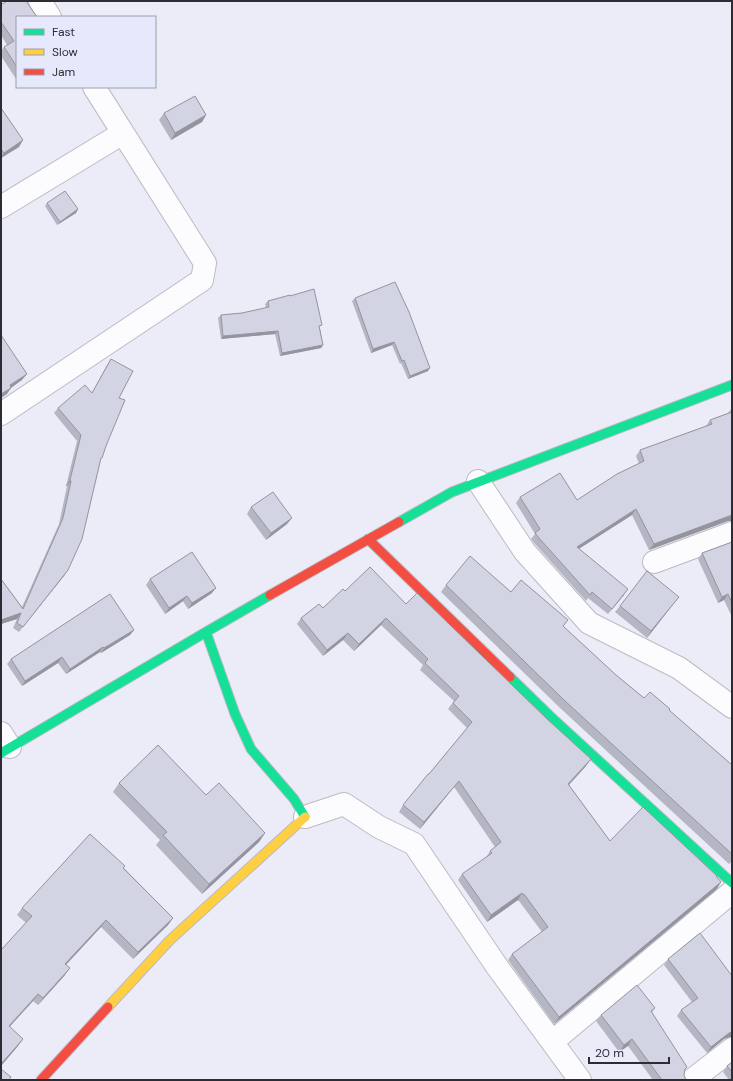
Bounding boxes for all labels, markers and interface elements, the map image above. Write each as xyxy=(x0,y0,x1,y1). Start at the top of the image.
legend xyxy=(16,16,156,88)
text: Fast xyxy=(52,24,75,40)
text: Slow xyxy=(52,44,78,60)
text: Jam xyxy=(52,64,75,80)
scale bar xyxy=(589,1039,669,1065)
text: 20 m xyxy=(595,1045,624,1061)

